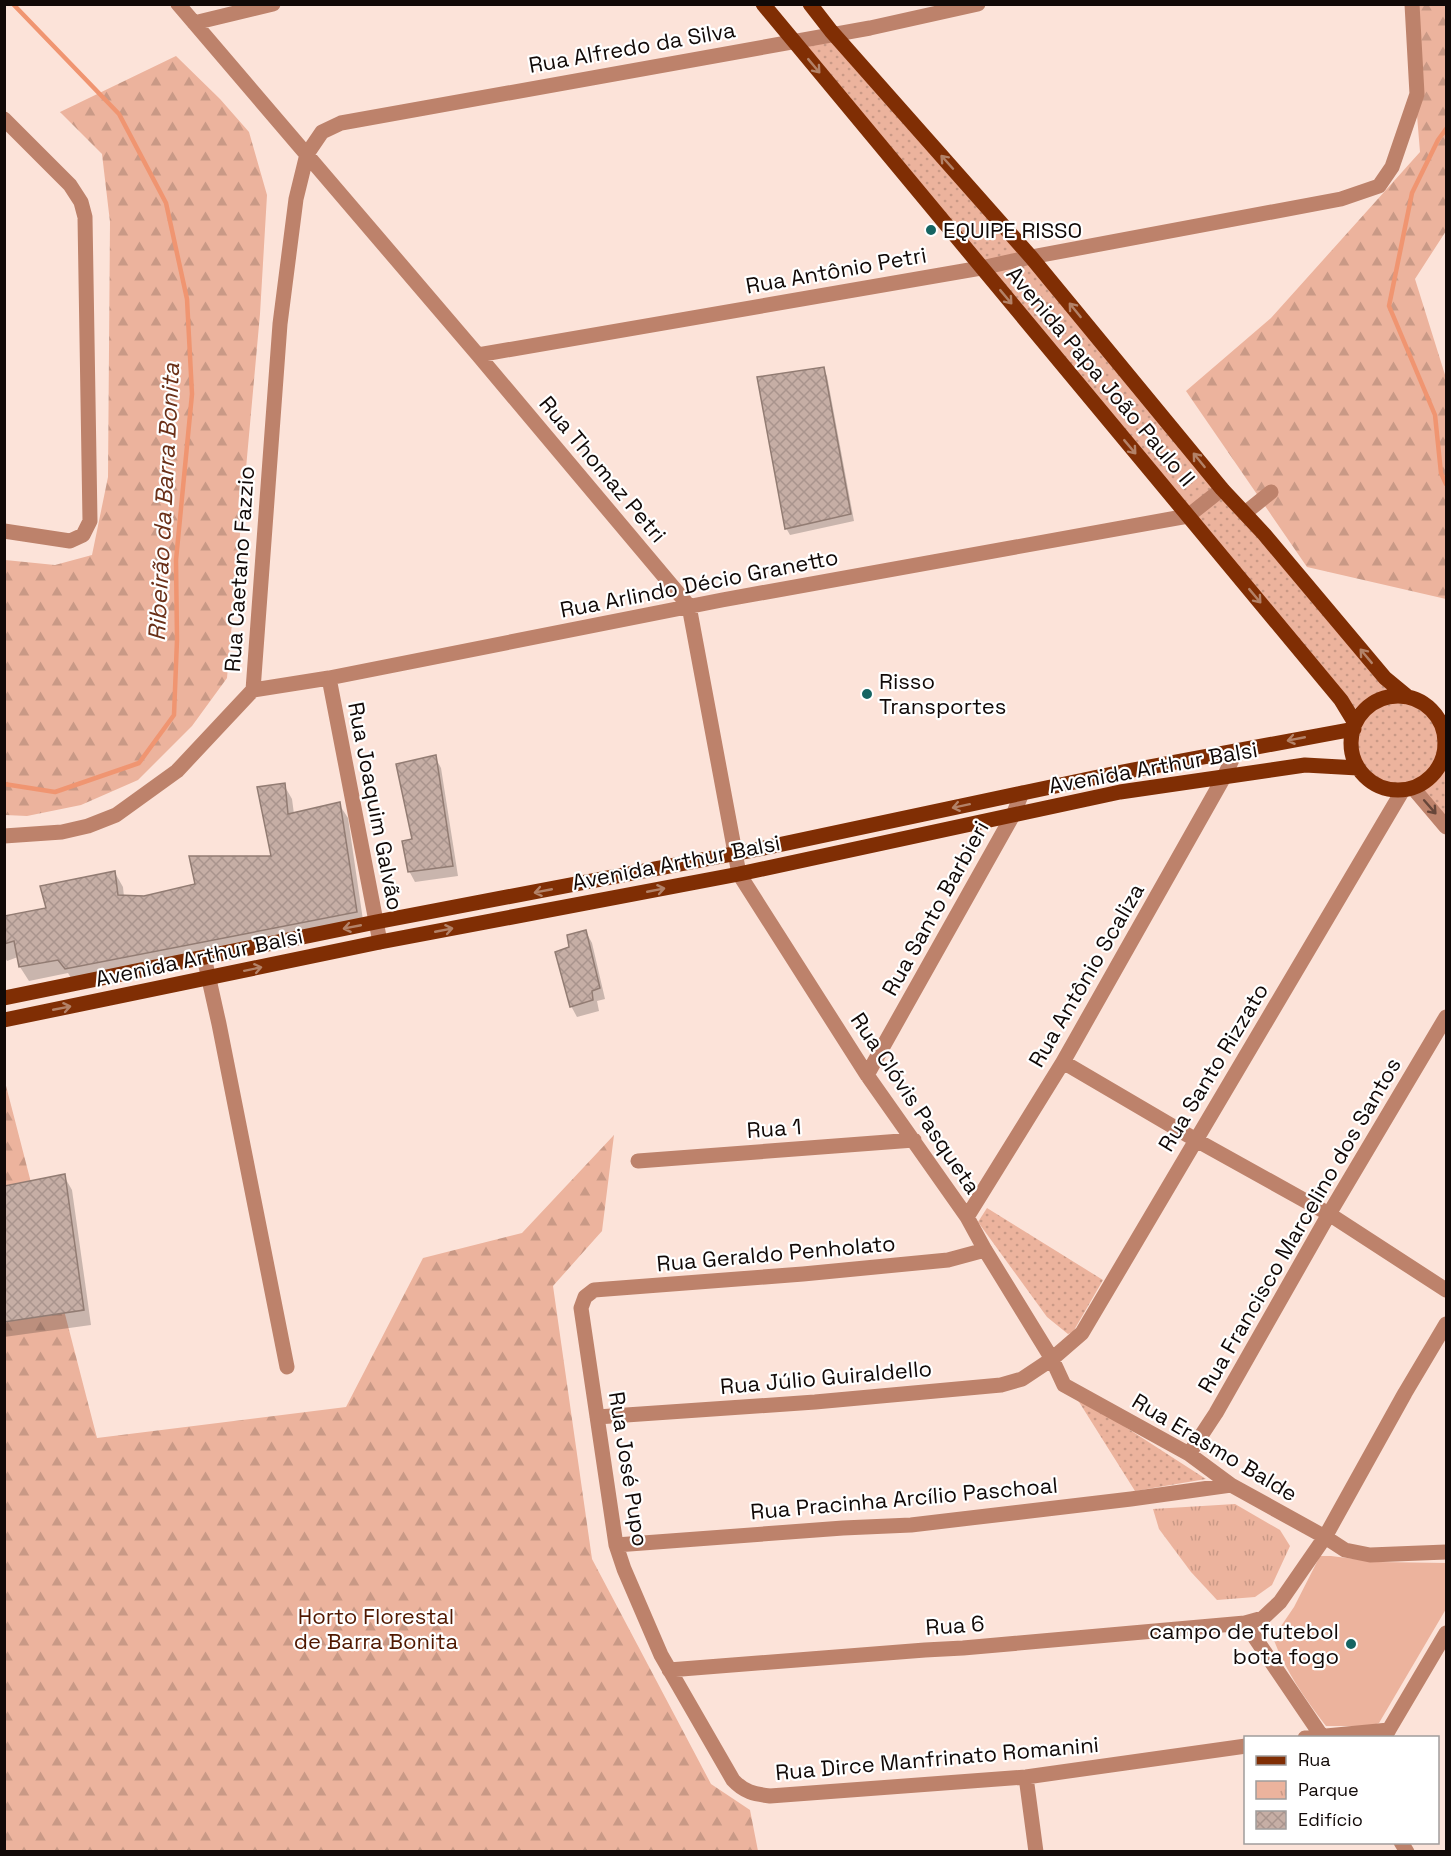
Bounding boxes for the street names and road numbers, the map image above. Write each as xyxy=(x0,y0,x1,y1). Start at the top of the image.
street label: Rua Alfredo da Silva xyxy=(526,15,738,79)
street label: Rua Antônio Petri xyxy=(743,240,929,300)
street label: Avenida Papa João Paulo II xyxy=(1001,260,1201,492)
street label: Rua Thomaz Petri xyxy=(533,390,673,548)
street label: Rua Caetano Fazzio xyxy=(218,465,260,673)
street label: Rua Arlindo Décio Granetto xyxy=(557,542,841,624)
street label: Rua Joaquim Galvão xyxy=(342,699,410,913)
street label: Avenida Arthur Balsi xyxy=(1046,735,1260,799)
street label: Rua Santo Barbieri xyxy=(875,816,995,1000)
street label: Avenida Arthur Balsi xyxy=(570,828,782,896)
street label: Rua Antônio Scaliza xyxy=(1022,878,1150,1072)
street label: Avenida Arthur Balsi xyxy=(93,921,305,993)
street label: Rua Santo Rizzato xyxy=(1152,978,1274,1156)
street label: Rua Clóvis Pasqueta xyxy=(845,1007,987,1199)
street label: Rua Francisco Marcelino dos Santos xyxy=(1191,1052,1407,1398)
street label: Rua 1 xyxy=(746,1112,802,1144)
street label: Rua Geraldo Penholato xyxy=(655,1229,897,1277)
street label: Rua Júlio Guiraldello xyxy=(719,1354,933,1400)
street label: Rua Erasmo Balde xyxy=(1127,1387,1303,1507)
street label: Rua José Pupo xyxy=(603,1390,655,1548)
street label: Rua Pracinha Arcílio Paschoal xyxy=(749,1471,1059,1525)
street label: Rua 6 xyxy=(925,1609,985,1641)
street label: Rua Dirce Manfrinato Romanini xyxy=(774,1730,1100,1786)

